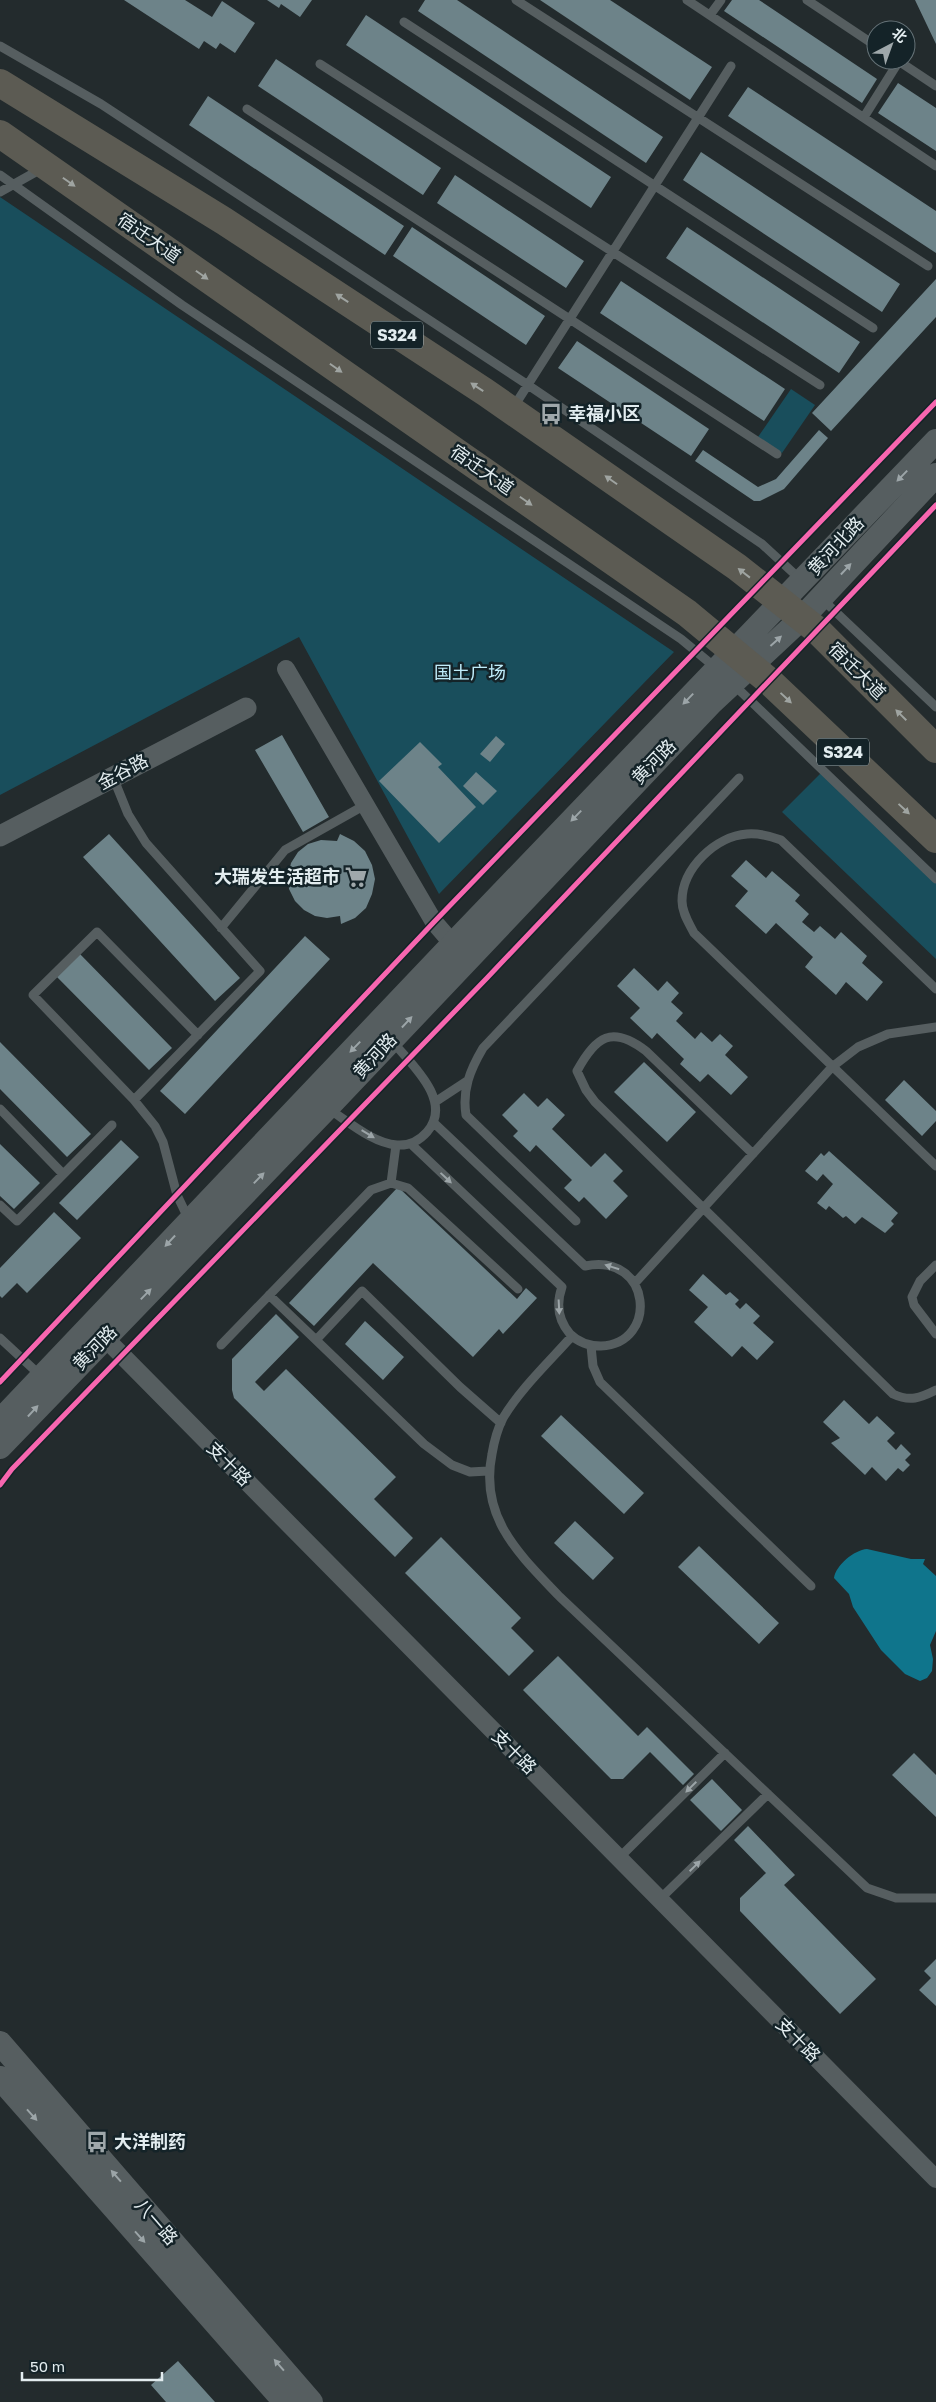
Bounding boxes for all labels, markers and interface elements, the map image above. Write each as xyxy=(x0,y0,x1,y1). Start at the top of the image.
north arrow xyxy=(866,20,916,70)
text: 北 xyxy=(889,24,911,46)
one-way arrow xyxy=(62,177,76,187)
street label: 宿迁大道 xyxy=(114,208,185,267)
one-way arrow xyxy=(195,270,209,280)
one-way arrow xyxy=(335,293,348,303)
road number: S324 xyxy=(371,322,423,348)
one-way arrow xyxy=(329,363,342,373)
one-way arrow xyxy=(471,383,484,392)
bus stop icon: 幸福小区 xyxy=(538,401,564,427)
place label: 幸福小区 xyxy=(568,402,640,424)
street label: 宿迁大道 xyxy=(447,440,518,499)
one-way arrow xyxy=(896,470,908,482)
one-way arrow xyxy=(604,475,618,485)
one-way arrow xyxy=(519,496,533,506)
street label: 黄河北路 xyxy=(803,511,868,579)
one-way arrow xyxy=(840,563,852,575)
one-way arrow xyxy=(738,567,751,578)
one-way arrow xyxy=(770,636,783,647)
street label: 宿迁大道 xyxy=(824,637,891,704)
park label: 国土广场 xyxy=(434,661,506,683)
one-way arrow xyxy=(682,692,694,704)
one-way arrow xyxy=(780,692,792,704)
one-way arrow xyxy=(896,709,908,721)
street label: 黄河路 xyxy=(627,734,680,788)
road number: S324 xyxy=(817,739,869,766)
street label: 金谷路 xyxy=(94,749,152,794)
one-way arrow xyxy=(898,803,910,815)
one-way arrow xyxy=(570,810,582,822)
supermarket icon: 大瑞发生活超市 xyxy=(343,864,369,890)
place label: 大瑞发生活超市 xyxy=(214,865,340,887)
one-way arrow xyxy=(401,1016,413,1028)
street label: 黄河路 xyxy=(348,1028,401,1083)
one-way arrow xyxy=(349,1041,361,1053)
one-way arrow xyxy=(361,1130,374,1139)
one-way arrow xyxy=(253,1172,265,1184)
one-way arrow xyxy=(440,1172,452,1184)
one-way arrow xyxy=(164,1235,176,1247)
one-way arrow xyxy=(604,1262,619,1270)
one-way arrow xyxy=(140,1289,152,1301)
one-way arrow xyxy=(556,1299,564,1315)
street label: 黄河路 xyxy=(68,1320,121,1374)
one-way arrow xyxy=(27,1405,39,1417)
street label: 支十路 xyxy=(203,1436,257,1490)
street label: 支十路 xyxy=(488,1724,542,1778)
one-way arrow xyxy=(685,1781,697,1793)
one-way arrow xyxy=(688,1860,700,1872)
street label: 支十路 xyxy=(772,2012,826,2066)
one-way arrow xyxy=(26,2109,37,2121)
bus stop icon: 大洋制药 xyxy=(84,2129,110,2155)
place label: 大洋制药 xyxy=(114,2130,186,2152)
one-way arrow xyxy=(110,2170,121,2183)
street label: 八一路 xyxy=(131,2194,183,2249)
one-way arrow xyxy=(134,2230,146,2242)
scale bar xyxy=(22,2350,162,2382)
text: 50 m xyxy=(30,2357,65,2375)
one-way arrow xyxy=(274,2359,285,2372)

